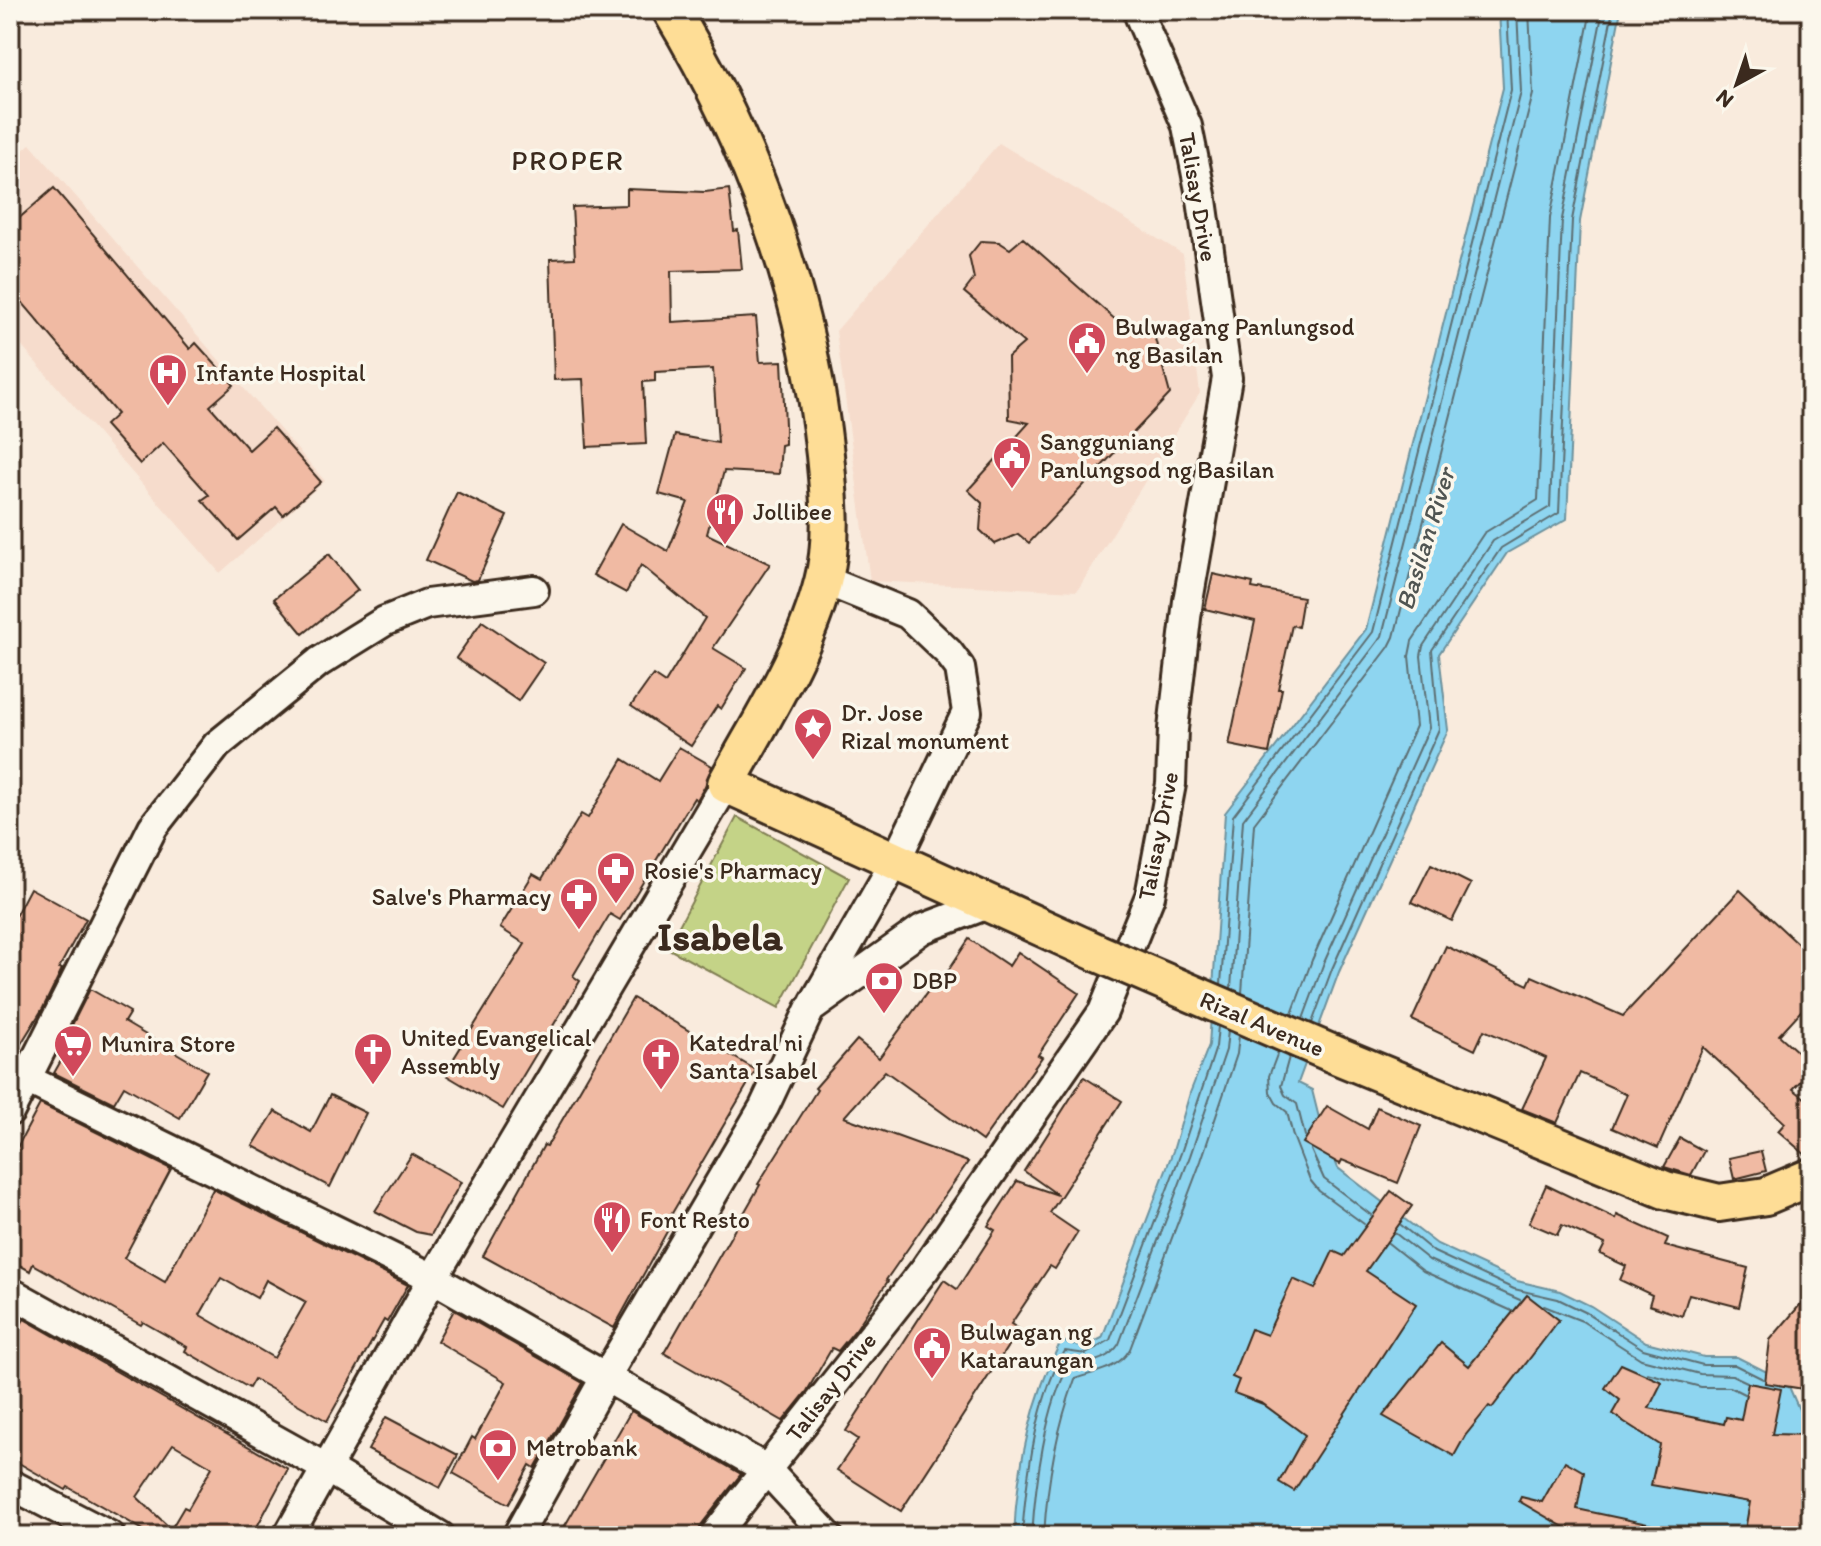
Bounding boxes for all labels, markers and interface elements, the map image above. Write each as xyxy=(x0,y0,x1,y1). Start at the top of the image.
north arrow xyxy=(1697,44,1777,124)
text: N xyxy=(1710,84,1739,114)
street label: Talisay Drive xyxy=(1173,130,1224,264)
district label: PROPER xyxy=(511,143,625,177)
place label: Bulwagang Panlungsod ng Basilan xyxy=(1115,312,1355,369)
public building icon: Bulwagang Panlungsod ng Basilan xyxy=(1066,320,1108,375)
hospital icon: Infante Hospital xyxy=(147,352,189,407)
place label: Infante Hospital xyxy=(196,358,366,387)
place label: Sangguniang Panlungsod ng Basilan xyxy=(1040,427,1274,484)
public building icon: Sangguniang Panlungsod ng Basilan xyxy=(991,435,1033,490)
water label: Basilan River xyxy=(1388,461,1463,614)
restaurant icon: Jollibee xyxy=(704,491,746,546)
place label: Jollibee xyxy=(753,497,832,526)
place label: Dr. Jose Rizal monument xyxy=(841,698,1009,755)
place icon: Dr. Jose Rizal monument xyxy=(792,706,834,761)
street label: Talisay Drive xyxy=(1131,769,1184,903)
pharmacy icon: Rosie's Pharmacy xyxy=(595,850,637,905)
place label: Rosie's Pharmacy xyxy=(644,856,822,885)
pharmacy icon: Salve's Pharmacy xyxy=(558,876,600,931)
place label: Salve's Pharmacy xyxy=(372,882,551,911)
district label: Isabela xyxy=(657,912,783,960)
bank icon: DBP xyxy=(863,960,905,1015)
place label: DBP xyxy=(912,966,957,995)
street label: Rizal Avenue xyxy=(1196,984,1329,1063)
supermarket icon: Munira Store xyxy=(52,1023,94,1078)
place label: United Evangelical Assembly xyxy=(401,1023,592,1080)
place label: Katedral ni Santa Isabel xyxy=(689,1028,818,1085)
place label: Munira Store xyxy=(101,1029,235,1058)
church icon: United Evangelical Assembly xyxy=(352,1031,394,1086)
church icon: Katedral ni Santa Isabel xyxy=(640,1036,682,1091)
restaurant icon: Font Resto xyxy=(591,1199,633,1254)
place label: Font Resto xyxy=(640,1205,750,1234)
place label: Bulwagan ng Kataraungan xyxy=(960,1317,1094,1374)
public building icon: Bulwagan ng Kataraungan xyxy=(911,1325,953,1380)
street label: Talisay Drive xyxy=(779,1326,882,1447)
bank icon: Metrobank xyxy=(477,1427,519,1482)
place label: Metrobank xyxy=(526,1433,637,1462)

